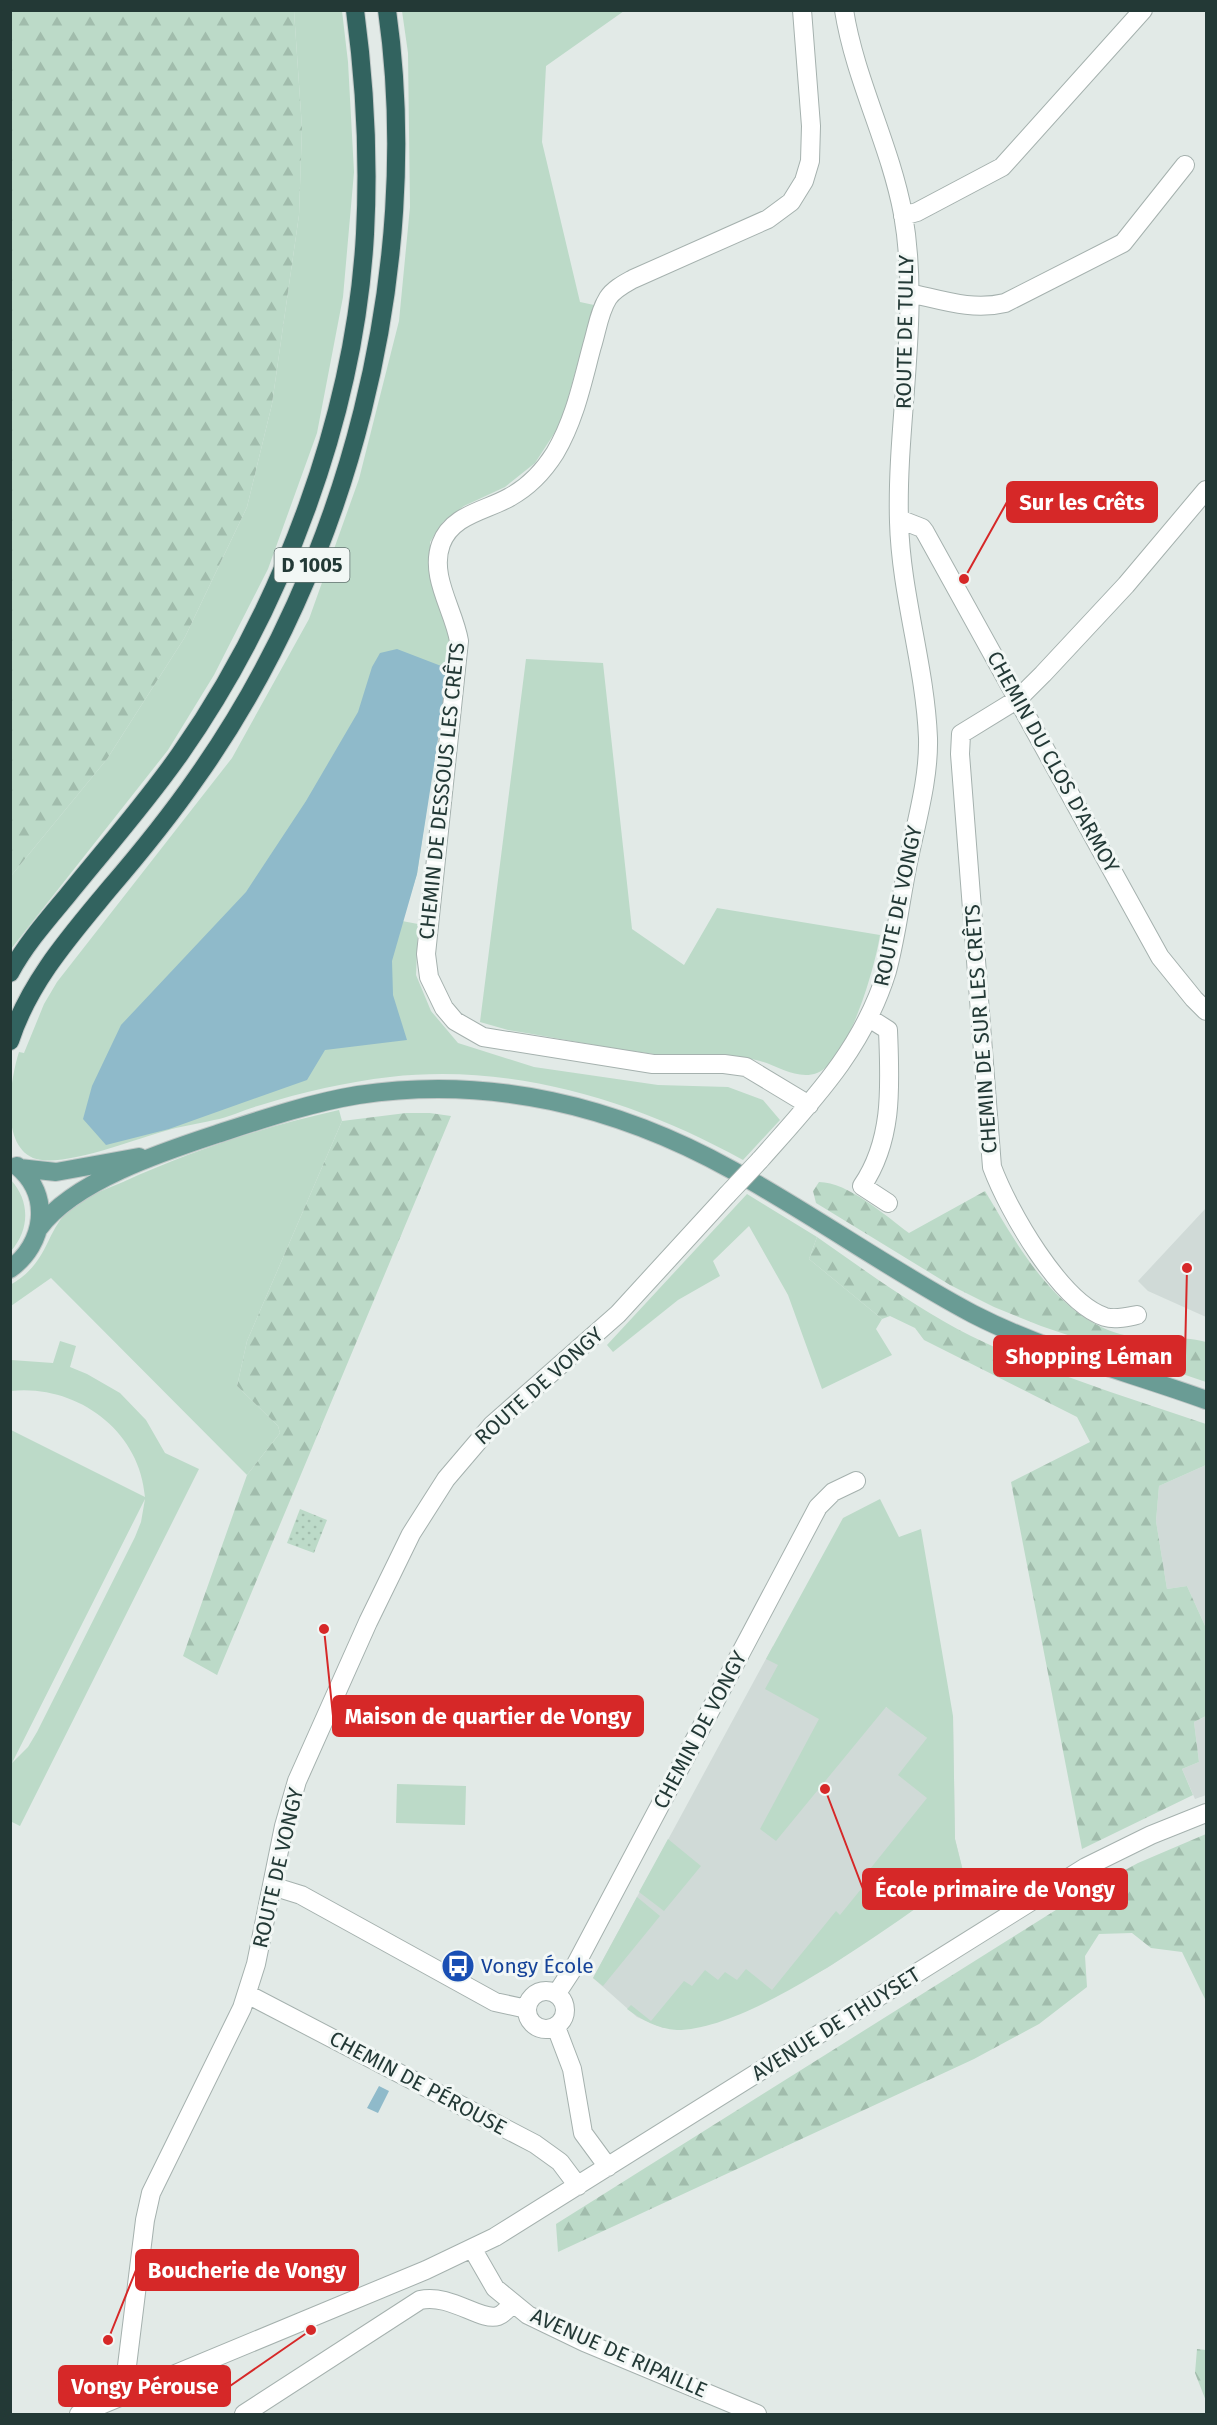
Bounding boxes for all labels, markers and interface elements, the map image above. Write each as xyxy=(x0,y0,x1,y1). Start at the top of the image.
street label: ROUTE DE TULLY xyxy=(891,254,919,409)
callout: Sur les Crêts xyxy=(1007,482,1157,522)
text: Sur les Crêts xyxy=(1019,489,1145,516)
road number: D 1005 xyxy=(274,548,350,582)
street label: CHEMIN DE DESSOUS LES CRÊTS xyxy=(413,641,471,941)
street label: CHEMIN DU CLOS D'ARMOY xyxy=(981,647,1125,878)
street label: ROUTE DE VONGY xyxy=(868,823,928,989)
street label: CHEMIN DE SUR LES CRÊTS xyxy=(959,904,1003,1154)
street label: ROUTE DE VONGY xyxy=(469,1321,609,1450)
callout: Shopping Léman xyxy=(994,1336,1185,1376)
text: Shopping Léman xyxy=(1006,1343,1172,1370)
street label: CHEMIN DE VONGY xyxy=(647,1646,753,1813)
callout: Maison de quartier de Vongy xyxy=(333,1696,643,1736)
text: Maison de quartier de Vongy xyxy=(345,1703,632,1730)
street label: ROUTE DE VONGY xyxy=(247,1785,309,1951)
callout: École primaire de Vongy xyxy=(863,1869,1127,1909)
text: École primaire de Vongy xyxy=(875,1876,1116,1903)
bus stop icon: Vongy École xyxy=(440,1948,476,1984)
place label: Vongy École xyxy=(481,1953,594,1979)
street label: AVENUE DE THUYSET xyxy=(747,1962,925,2086)
street label: CHEMIN DE PÉROUSE xyxy=(325,2025,511,2141)
callout: Boucherie de Vongy xyxy=(136,2250,358,2290)
text: Boucherie de Vongy xyxy=(148,2257,347,2284)
street label: AVENUE DE RIPAILLE xyxy=(527,2302,711,2404)
callout: Vongy Pérouse xyxy=(59,2366,230,2406)
text: Vongy Pérouse xyxy=(70,2373,219,2400)

